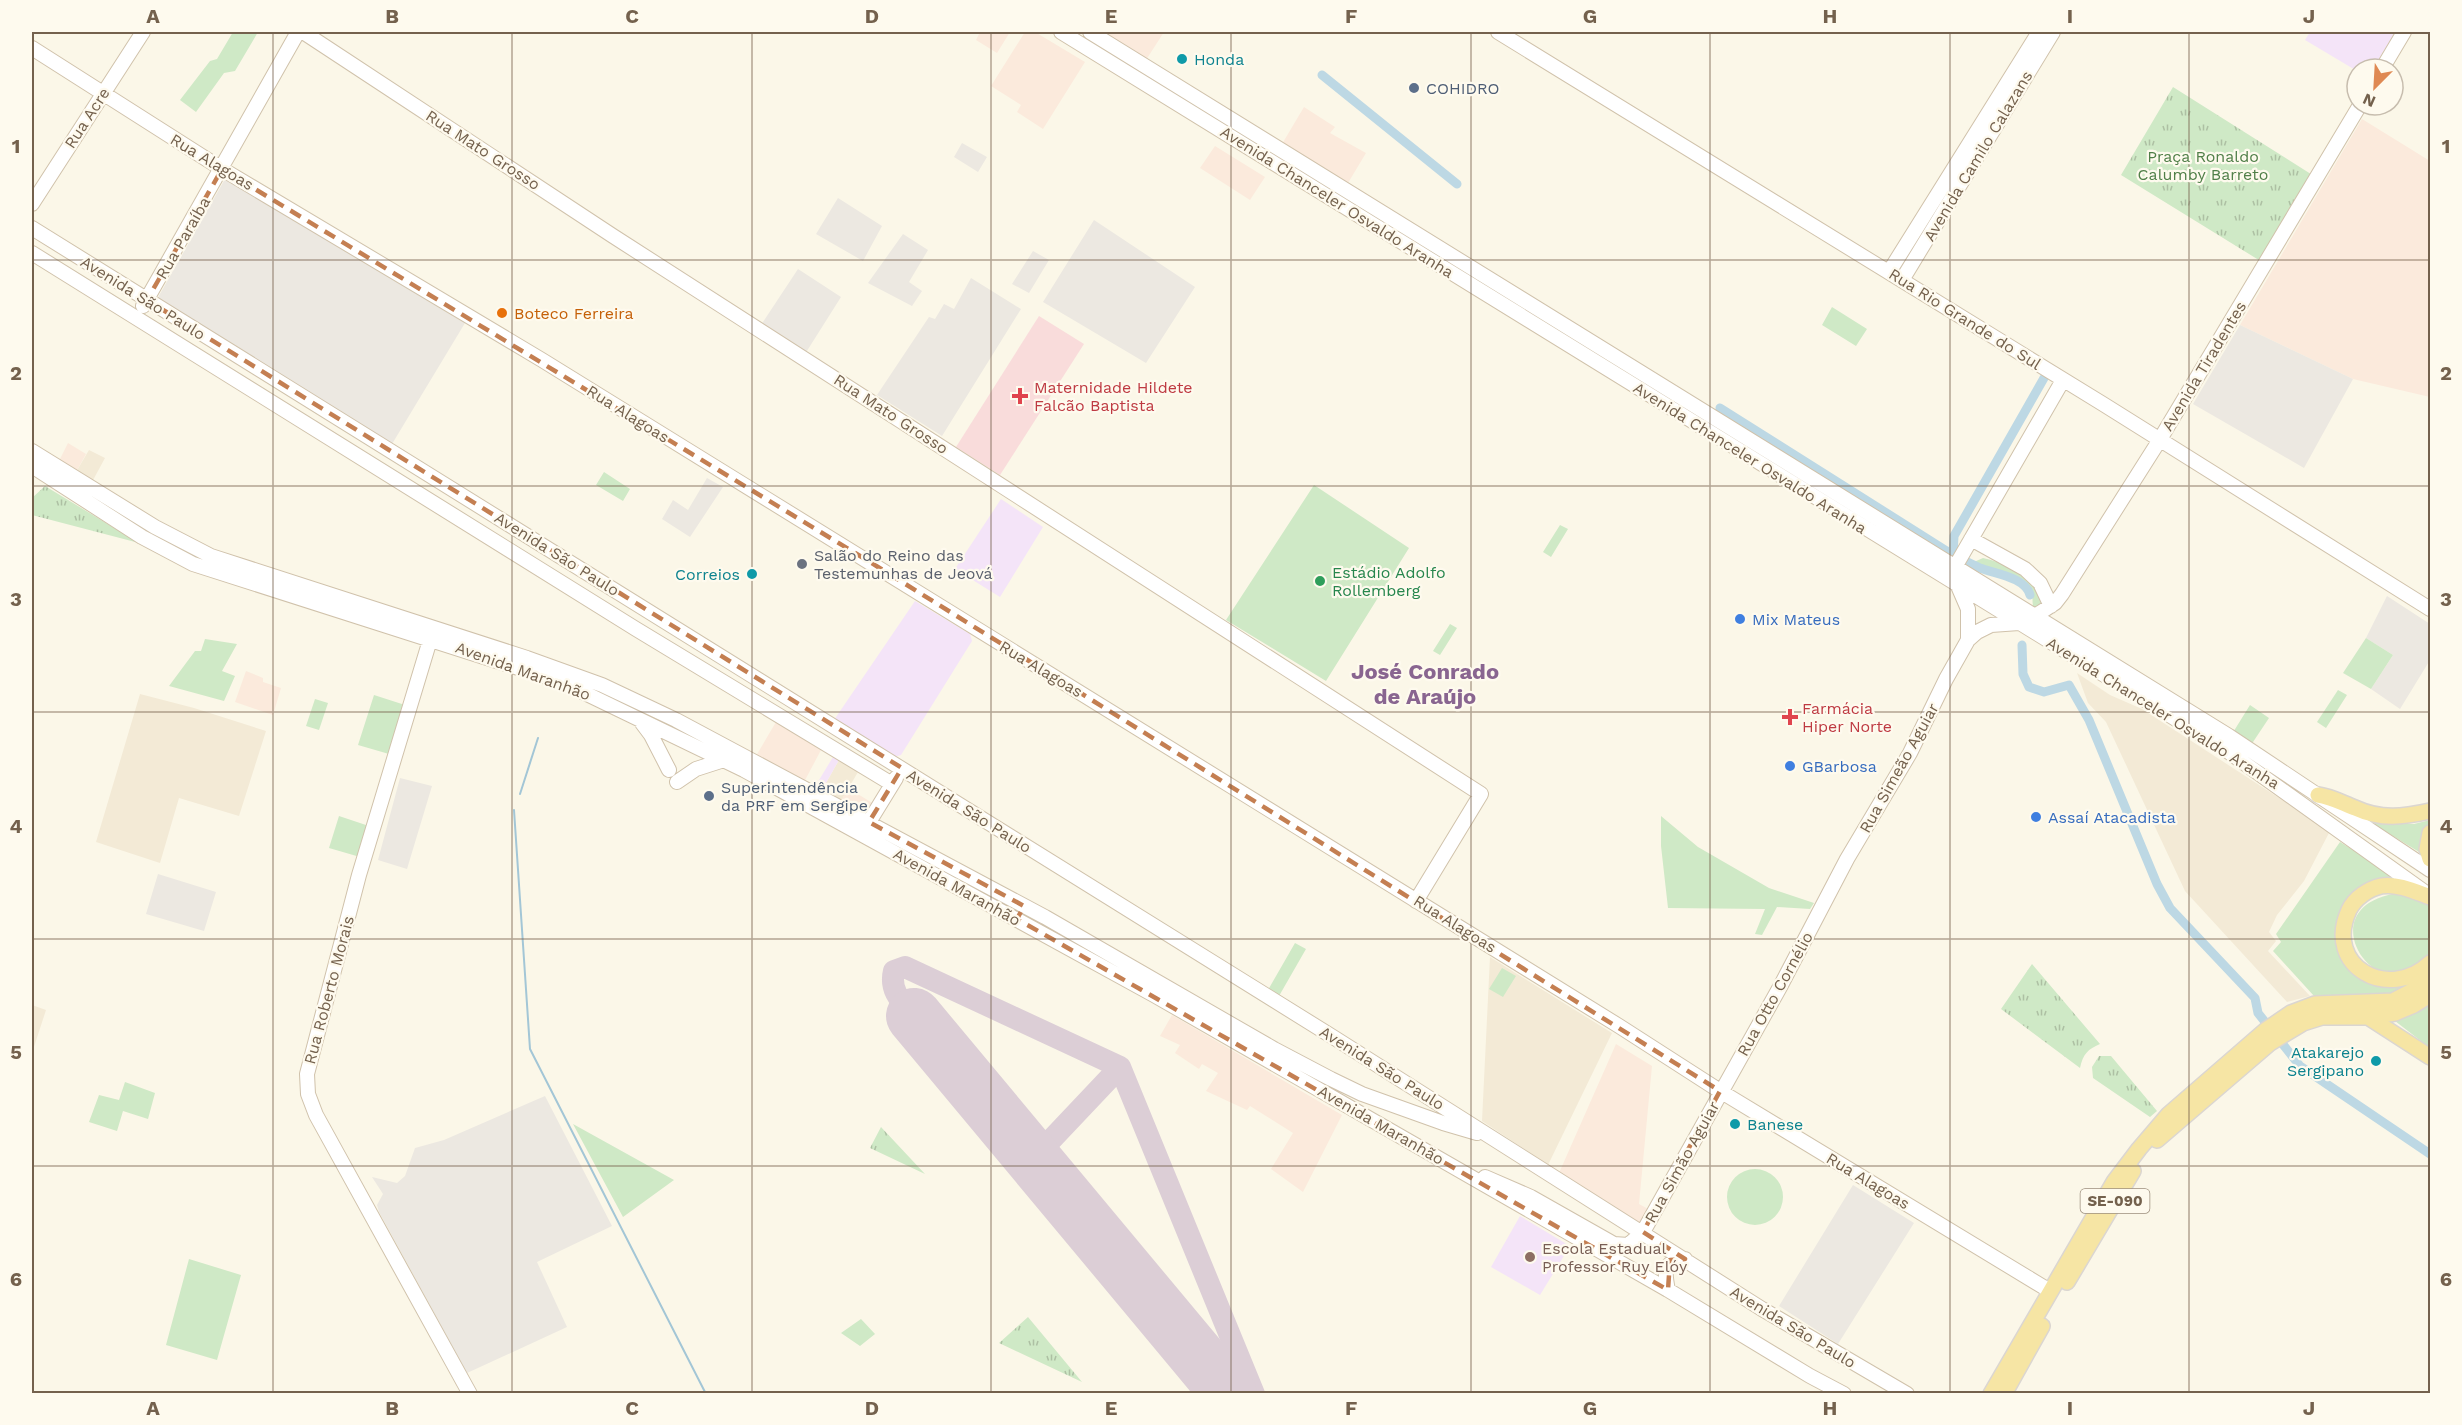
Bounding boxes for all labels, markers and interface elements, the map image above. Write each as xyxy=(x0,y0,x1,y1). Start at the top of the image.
text: A xyxy=(146,4,160,28)
text: B xyxy=(385,4,399,28)
text: C xyxy=(625,4,639,28)
text: D xyxy=(865,4,879,28)
text: E xyxy=(1105,4,1117,28)
text: F xyxy=(1345,4,1357,28)
text: G xyxy=(1583,4,1597,28)
text: H xyxy=(1823,4,1837,28)
text: I xyxy=(2067,4,2073,28)
text: J xyxy=(2303,4,2315,28)
place label: Honda xyxy=(1194,50,1244,69)
marker: Honda xyxy=(1175,52,1189,66)
north arrow xyxy=(2345,57,2405,117)
street label: Avenida Camilo Calazans xyxy=(1920,67,2036,245)
place label: COHIDRO xyxy=(1426,79,1499,98)
marker: COHIDRO xyxy=(1407,81,1421,95)
street label: Rua Acre xyxy=(60,84,114,152)
text: N xyxy=(2360,89,2378,111)
street label: Rua Mato Grosso xyxy=(422,106,544,194)
street label: Avenida Chanceler Osvaldo Aranha xyxy=(1217,122,1457,282)
street label: Rua Alagoas xyxy=(167,130,257,194)
text: 1 xyxy=(12,134,20,158)
text: 1 xyxy=(2442,134,2450,158)
park label: Praça Ronaldo Calumby Barreto xyxy=(2138,147,2268,184)
street label: Rua Paraíba xyxy=(152,193,214,283)
street label: Avenida São Paulo xyxy=(77,252,209,344)
street label: Rua Rio Grande do Sul xyxy=(1885,264,2045,374)
street label: Avenida Tiradentes xyxy=(2158,298,2250,434)
place label: Boteco Ferreira xyxy=(514,304,634,323)
marker: Boteco Ferreira xyxy=(495,306,509,320)
text: 2 xyxy=(10,361,22,385)
text: 2 xyxy=(2440,361,2452,385)
street label: Rua Mato Grosso xyxy=(830,370,952,458)
place label: Maternidade Hildete Falcão Baptista xyxy=(1034,378,1193,415)
street label: Avenida Chanceler Osvaldo Aranha xyxy=(1630,378,1870,538)
street label: Rua Alagoas xyxy=(583,381,673,447)
marker: Maternidade Hildete Falcão Baptista xyxy=(1011,387,1029,405)
street label: Avenida São Paulo xyxy=(491,508,623,600)
place label: Salão do Reino das Testemunhas de Jeová xyxy=(814,546,993,583)
marker: Salão do Reino das Testemunhas de Jeová xyxy=(795,557,809,571)
place label: Estádio Adolfo Rollemberg xyxy=(1332,563,1446,600)
place label: Correios xyxy=(675,565,740,584)
marker: Correios xyxy=(745,567,759,581)
marker: Estádio Adolfo Rollemberg xyxy=(1313,574,1327,588)
text: 3 xyxy=(10,587,22,611)
text: 3 xyxy=(2440,587,2452,611)
place label: Mix Mateus xyxy=(1752,610,1840,629)
marker: Mix Mateus xyxy=(1733,612,1747,626)
street label: Avenida Chanceler Osvaldo Aranha xyxy=(2043,633,2283,793)
street label: Rua Alagoas xyxy=(996,637,1086,701)
street label: Avenida Maranhão xyxy=(453,638,593,704)
district label: José Conrado de Araújo xyxy=(1351,659,1499,709)
place label: Farmácia Hiper Norte xyxy=(1802,699,1892,736)
street label: Rua Simeão Aguiar xyxy=(1855,699,1943,836)
marker: Farmácia Hiper Norte xyxy=(1783,710,1797,724)
place label: GBarbosa xyxy=(1802,757,1877,776)
marker: GBarbosa xyxy=(1783,759,1797,773)
street label: Avenida São Paulo xyxy=(903,765,1035,857)
place label: Superintendência da PRF em Sergipe xyxy=(721,778,868,815)
marker: Superintendência da PRF em Sergipe xyxy=(702,789,716,803)
place label: Assaí Atacadista xyxy=(2048,808,2176,827)
marker: Assaí Atacadista xyxy=(2029,810,2043,824)
text: 4 xyxy=(10,814,23,838)
text: 4 xyxy=(2440,814,2453,838)
street label: Avenida Maranhão xyxy=(890,844,1024,930)
street label: Rua Alagoas xyxy=(1410,891,1500,957)
street label: Rua Roberto Morais xyxy=(300,914,358,1066)
street label: Rua Otto Cornélio xyxy=(1733,929,1817,1059)
street label: Avenida São Paulo xyxy=(1316,1022,1448,1114)
text: 5 xyxy=(10,1040,22,1064)
text: 5 xyxy=(2440,1040,2452,1064)
place label: Atakarejo Sergipano xyxy=(2287,1043,2364,1080)
marker: Atakarejo Sergipano xyxy=(2369,1054,2383,1068)
street label: Avenida Maranhão xyxy=(1315,1081,1447,1169)
street label: Rua Simão Aguiar xyxy=(1641,1097,1724,1226)
place label: Banese xyxy=(1747,1115,1803,1134)
marker: Banese xyxy=(1728,1117,1742,1131)
street label: Rua Alagoas xyxy=(1823,1149,1913,1213)
road number: SE-090 xyxy=(2080,1189,2150,1213)
place label: Escola Estadual Professor Ruy Elóy xyxy=(1542,1239,1688,1276)
marker: Escola Estadual Professor Ruy Elóy xyxy=(1523,1250,1537,1264)
text: 6 xyxy=(10,1267,22,1291)
text: 6 xyxy=(2440,1267,2452,1291)
street label: Avenida São Paulo xyxy=(1727,1282,1859,1372)
text: A xyxy=(146,1396,160,1420)
text: B xyxy=(385,1396,399,1420)
text: C xyxy=(625,1396,639,1420)
text: D xyxy=(865,1396,879,1420)
text: E xyxy=(1105,1396,1117,1420)
text: F xyxy=(1345,1396,1357,1420)
text: G xyxy=(1583,1396,1597,1420)
text: H xyxy=(1823,1396,1837,1420)
text: I xyxy=(2067,1396,2073,1420)
text: J xyxy=(2303,1396,2315,1420)

